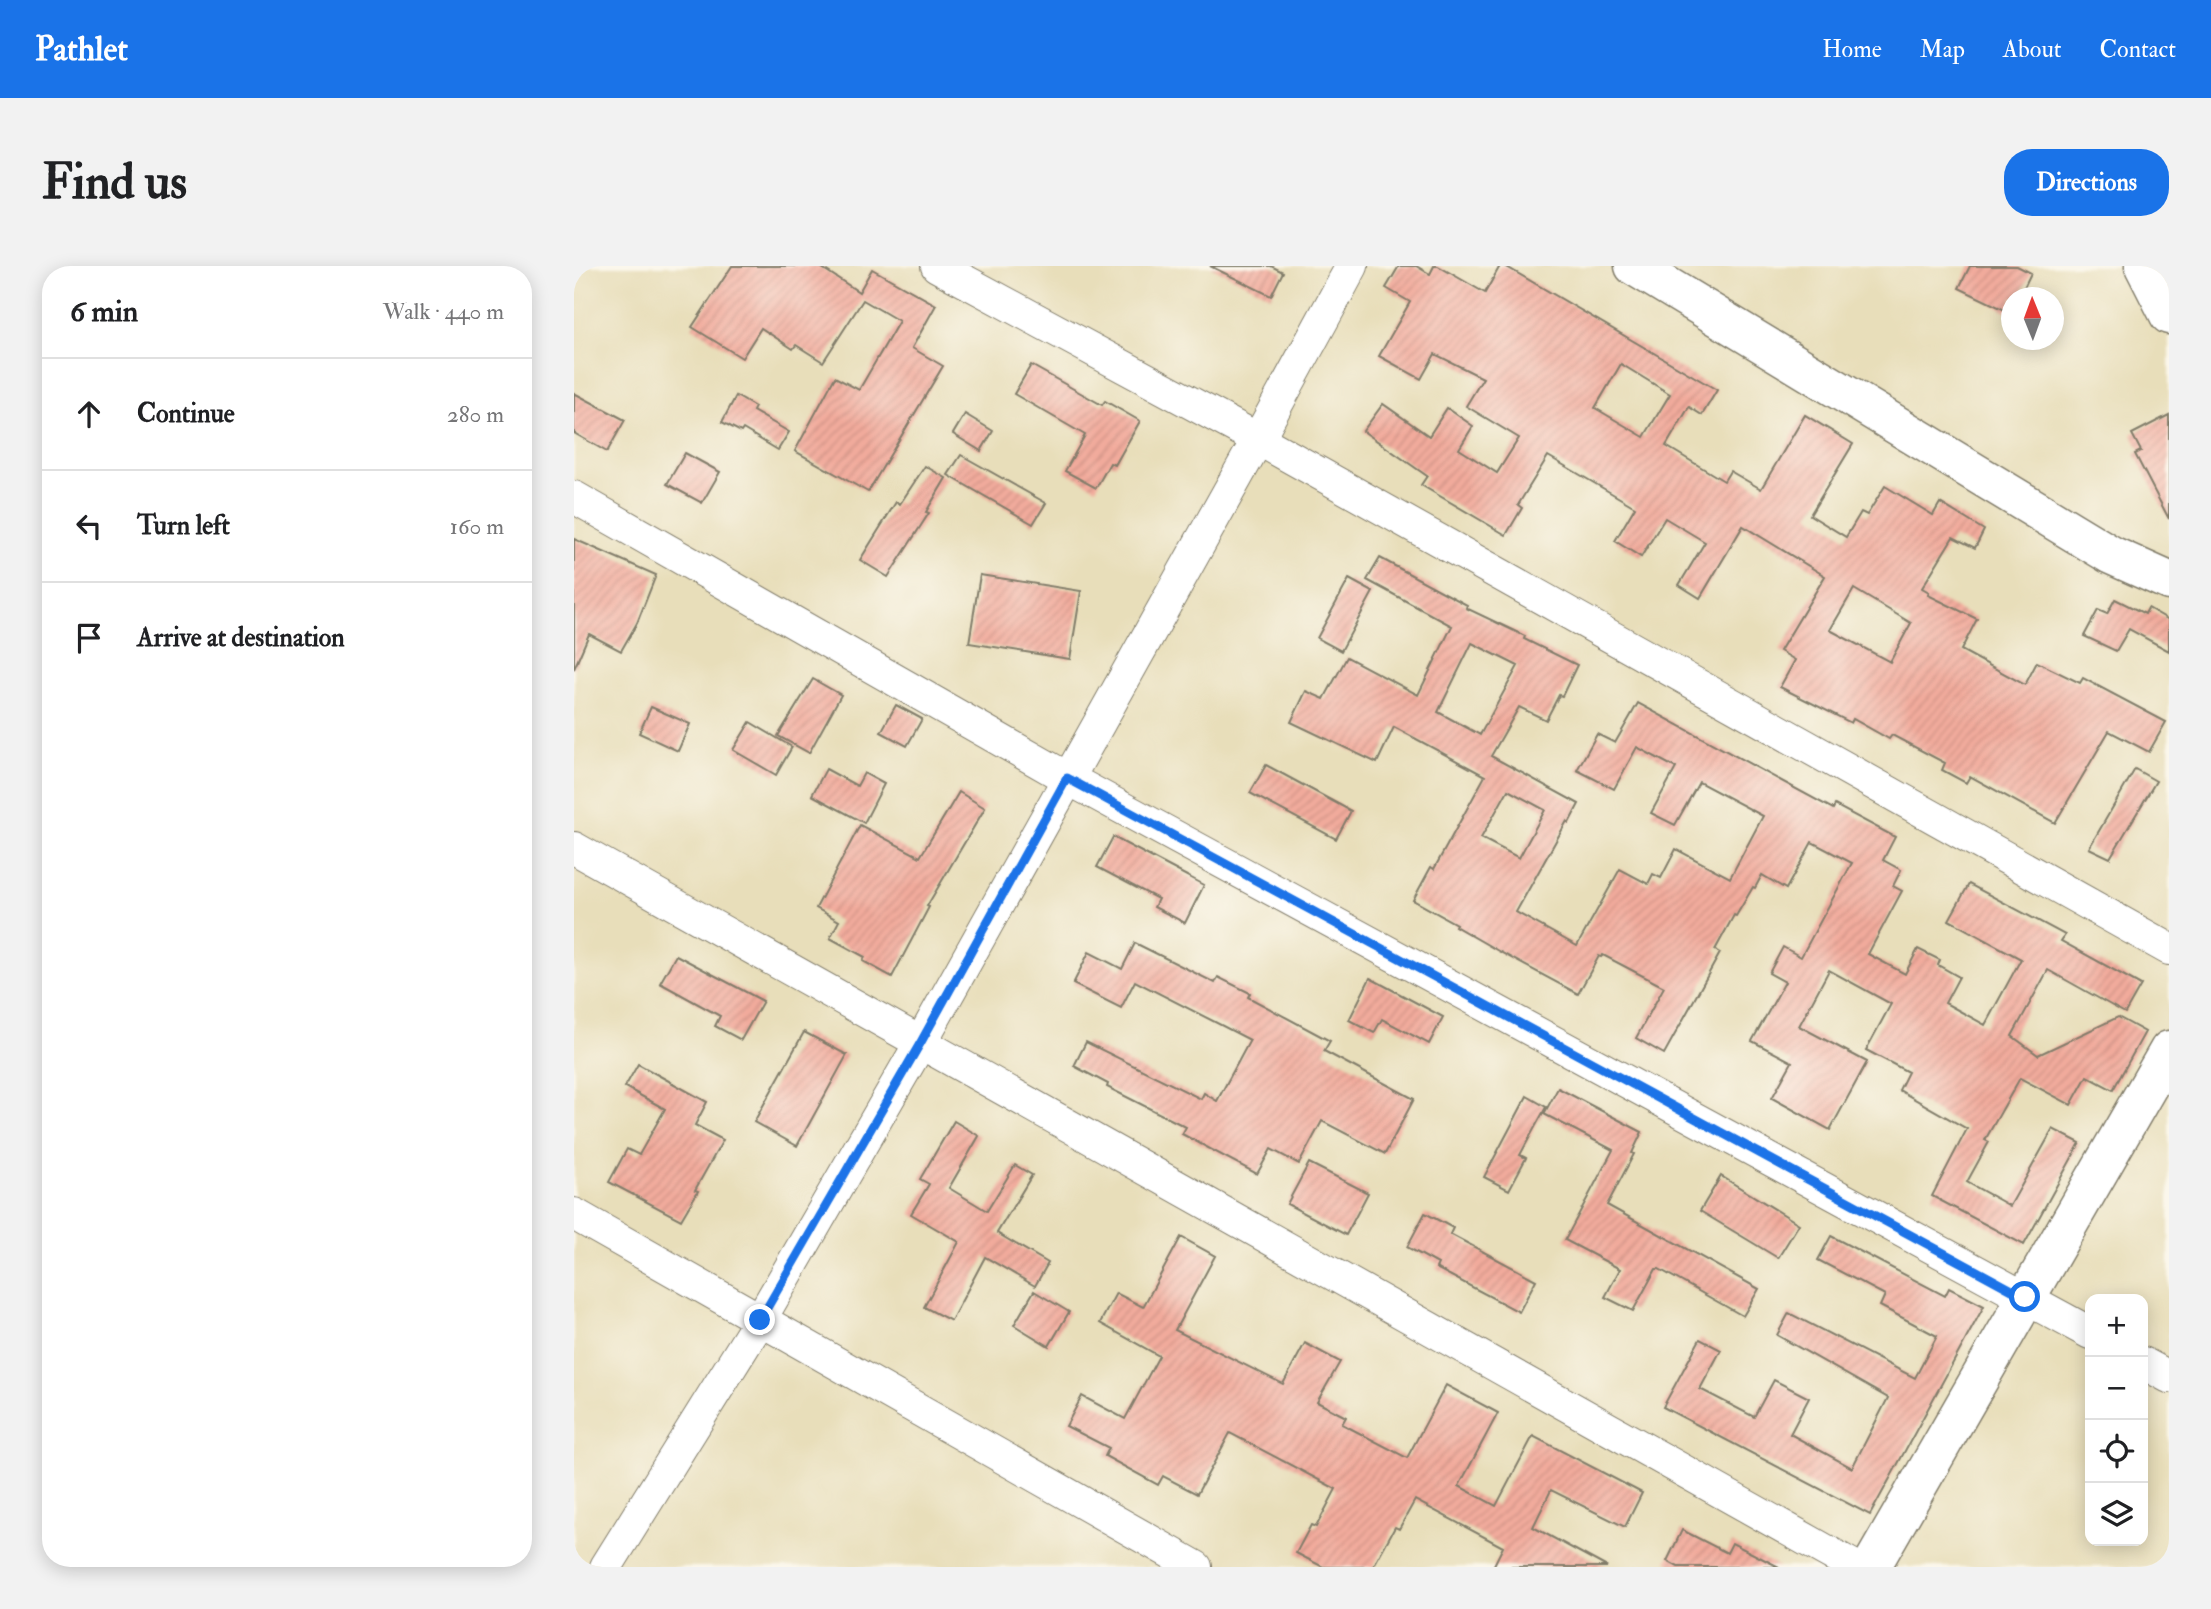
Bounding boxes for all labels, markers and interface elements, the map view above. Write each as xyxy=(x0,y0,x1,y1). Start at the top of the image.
text: Pathlet xyxy=(35,29,128,70)
text: Home xyxy=(1822,34,1882,65)
text: Map xyxy=(1920,34,1965,65)
text: About xyxy=(2003,34,2062,65)
text: Contact xyxy=(2100,34,2176,65)
button: Directions xyxy=(2004,149,2169,216)
text: Find us xyxy=(42,152,187,213)
north arrow xyxy=(2001,287,2064,350)
text: 6 min xyxy=(70,293,138,330)
text: Walk · 440 m xyxy=(383,297,504,326)
icon: ahead xyxy=(70,395,108,433)
text: Continue xyxy=(137,398,235,430)
text: 280 m xyxy=(447,400,504,429)
icon: left xyxy=(70,507,108,545)
text: Turn left xyxy=(137,510,230,542)
text: 160 m xyxy=(450,512,504,541)
icon: arrive xyxy=(70,619,108,657)
text: Arrive at destination xyxy=(137,622,345,654)
route start xyxy=(2009,1281,2040,1312)
map controls xyxy=(2085,1294,2148,1546)
button: + xyxy=(2085,1294,2148,1357)
route end xyxy=(744,1304,775,1335)
button: − xyxy=(2085,1357,2148,1420)
button: locate xyxy=(2085,1420,2148,1483)
button: layers xyxy=(2085,1483,2148,1546)

